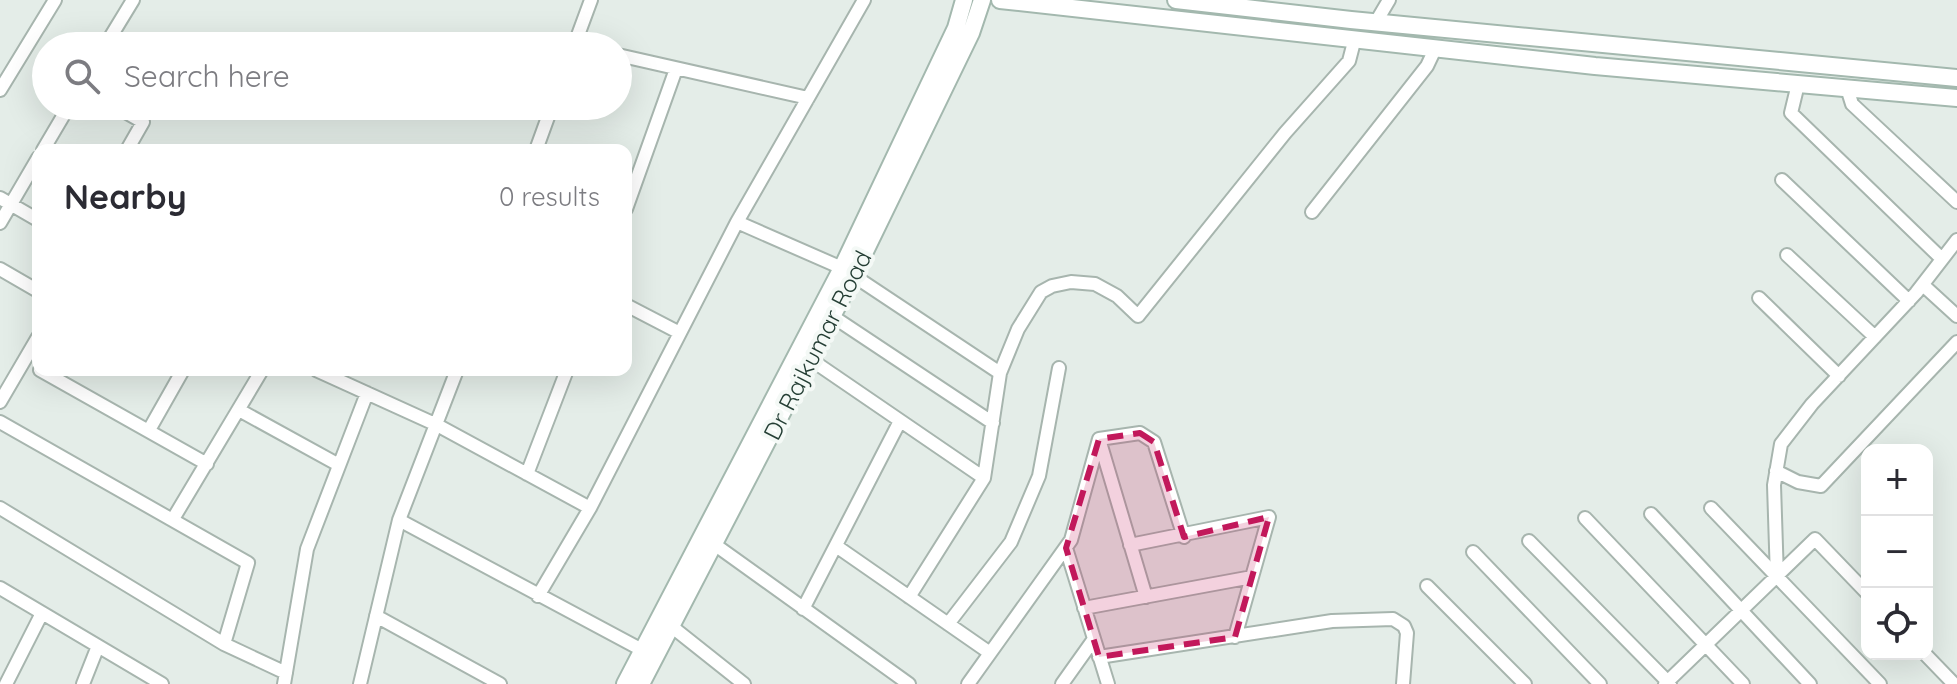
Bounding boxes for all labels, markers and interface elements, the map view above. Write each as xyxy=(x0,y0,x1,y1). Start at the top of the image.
search box xyxy=(32,32,632,120)
icon: search xyxy=(60,54,104,98)
text: Search here xyxy=(124,57,290,95)
text: Nearby xyxy=(64,175,187,218)
text: 0 results xyxy=(499,180,600,213)
street label: Dr Rajkumar Road xyxy=(756,245,878,445)
map controls xyxy=(1861,444,1933,660)
button: + xyxy=(1861,444,1933,516)
button: − xyxy=(1861,516,1933,588)
button: locate xyxy=(1861,588,1933,660)

